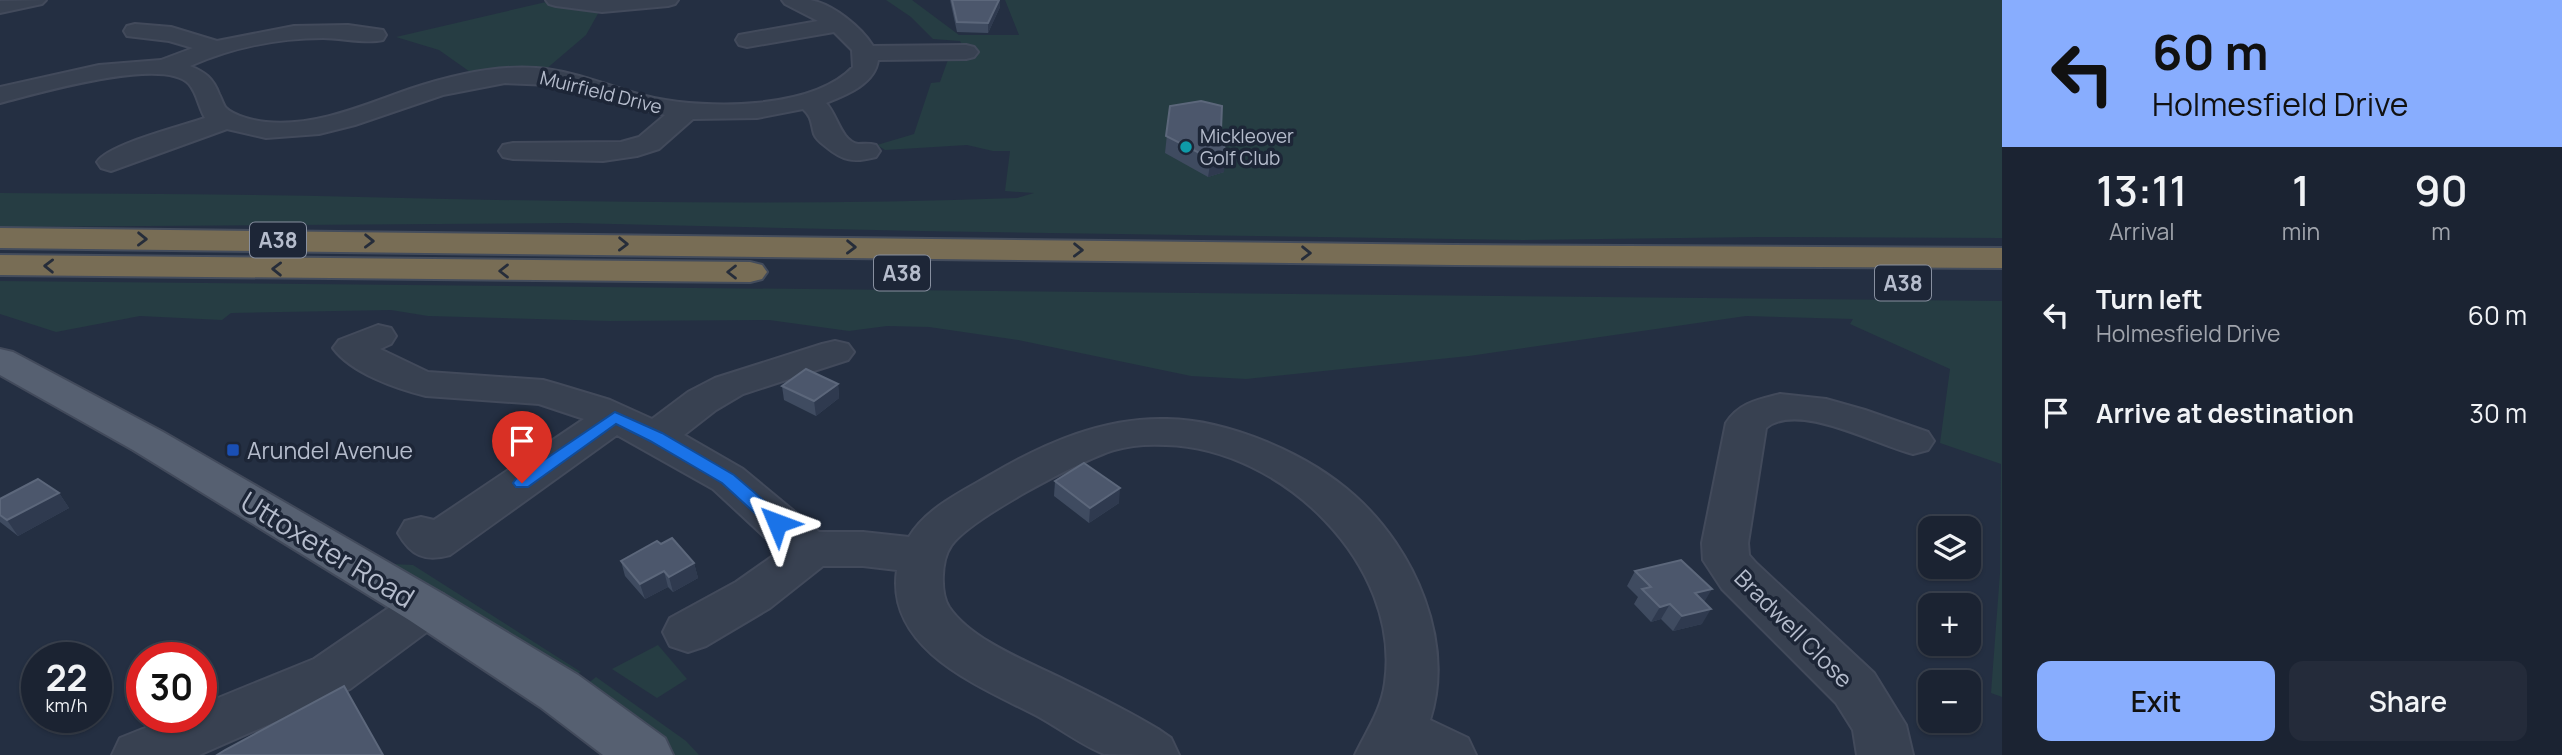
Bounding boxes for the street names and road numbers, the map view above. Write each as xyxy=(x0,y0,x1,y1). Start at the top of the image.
street label: Muirfield Drive xyxy=(537,64,665,120)
road number: A38 xyxy=(250,222,306,258)
road number: A38 xyxy=(874,256,930,290)
road number: A38 xyxy=(1875,266,1931,300)
street label: Uttoxeter Road xyxy=(234,482,422,616)
street label: Bradwell Close xyxy=(1728,562,1860,694)

